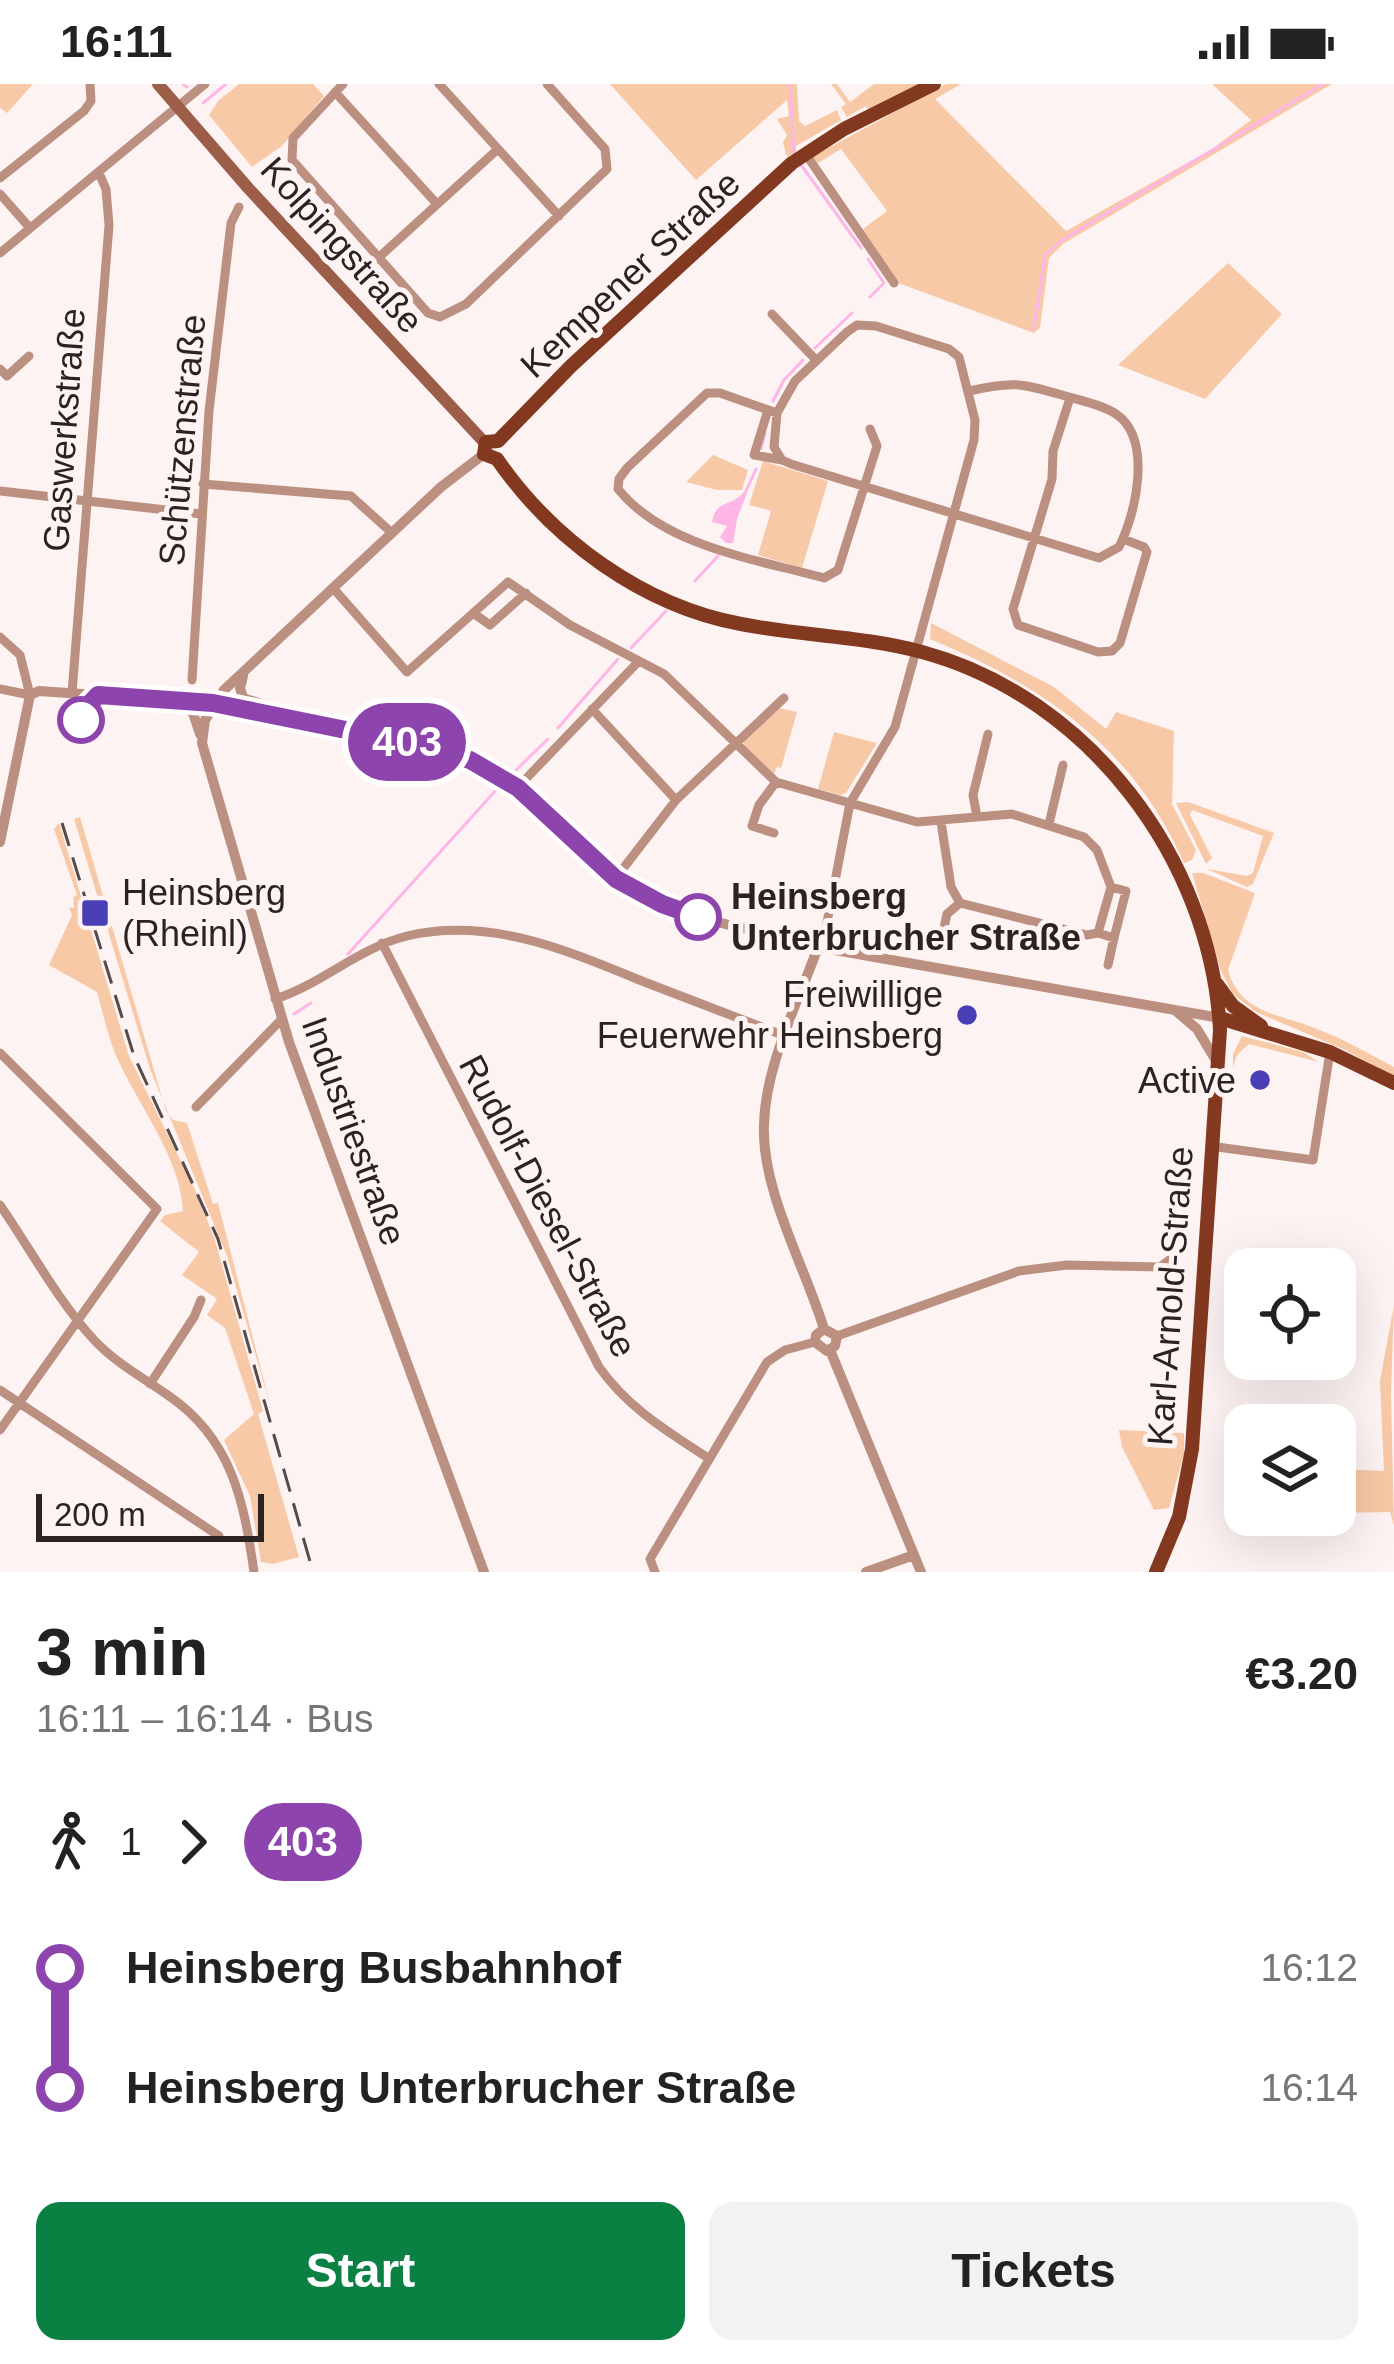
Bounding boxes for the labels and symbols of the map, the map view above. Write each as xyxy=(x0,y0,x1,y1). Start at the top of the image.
street label: Kolpingstraße xyxy=(252,149,432,341)
street label: Kempener Straße xyxy=(512,162,748,386)
street label: Gaswerkstraße xyxy=(35,307,93,553)
street label: Schützenstraße xyxy=(151,313,213,567)
unlabelled marker xyxy=(59,698,103,742)
line badge: 403 xyxy=(338,703,476,781)
place label: Heinsberg (Rheinl) xyxy=(122,872,286,954)
place label: Heinsberg Unterbrucher Straße xyxy=(731,876,1081,958)
marker: Heinsberg Unterbrucher Straße xyxy=(676,895,720,939)
marker: Heinsberg (Rheinl) xyxy=(79,897,111,929)
place label: Freiwillige Feuerwehr Heinsberg xyxy=(597,974,943,1056)
marker: Freiwillige Feuerwehr Heinsberg xyxy=(954,1002,980,1028)
street label: Industriestraße xyxy=(294,1011,414,1251)
street label: Rudolf-Diesel-Straße xyxy=(451,1048,645,1364)
place label: Active xyxy=(1138,1060,1236,1101)
marker: Active xyxy=(1247,1067,1273,1093)
street label: Karl-Arnold-Straße xyxy=(1139,1145,1201,1447)
scale bar xyxy=(36,1488,264,1541)

